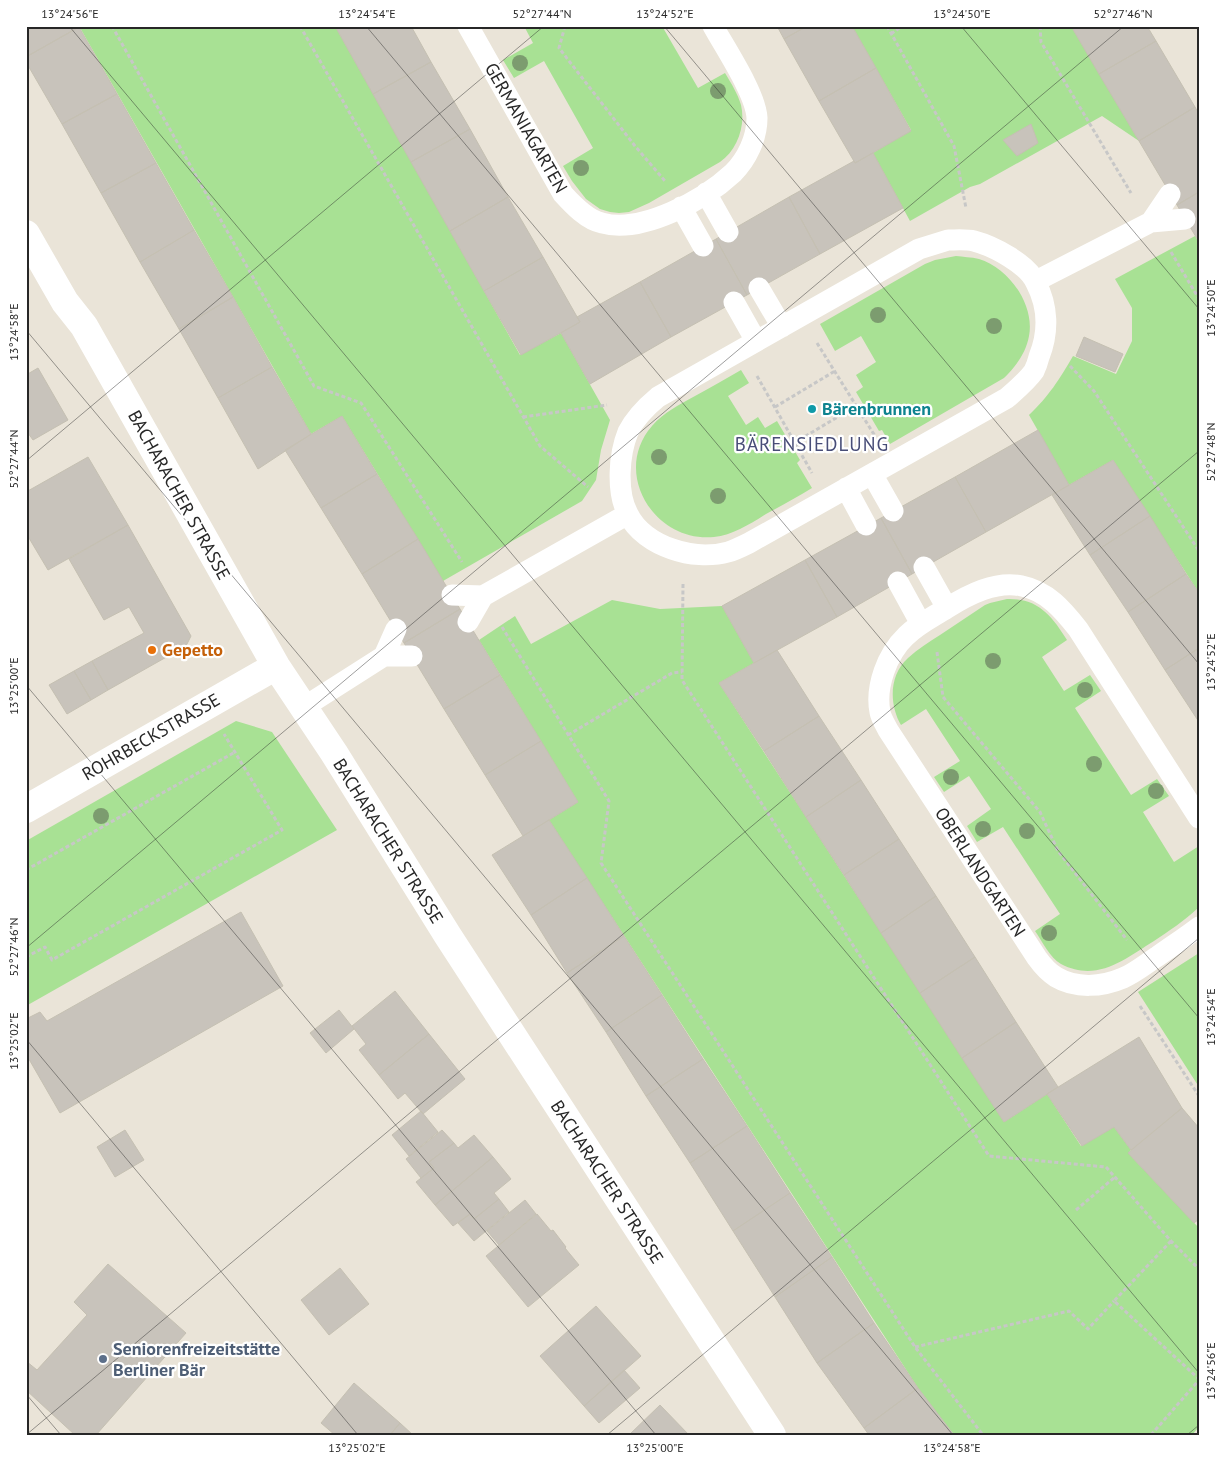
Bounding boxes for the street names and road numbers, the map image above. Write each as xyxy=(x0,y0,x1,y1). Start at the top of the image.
street label: GERMANIAGARTEN xyxy=(480,59,573,197)
street label: BACHARACHER STRASSE xyxy=(123,406,236,584)
street label: ROHRBECKSTRASSE xyxy=(78,688,224,785)
street label: BACHARACHER STRASSE xyxy=(328,754,449,928)
street label: OBERLANDGARTEN xyxy=(930,803,1031,941)
street label: BACHARACHER STRASSE xyxy=(546,1096,669,1268)

